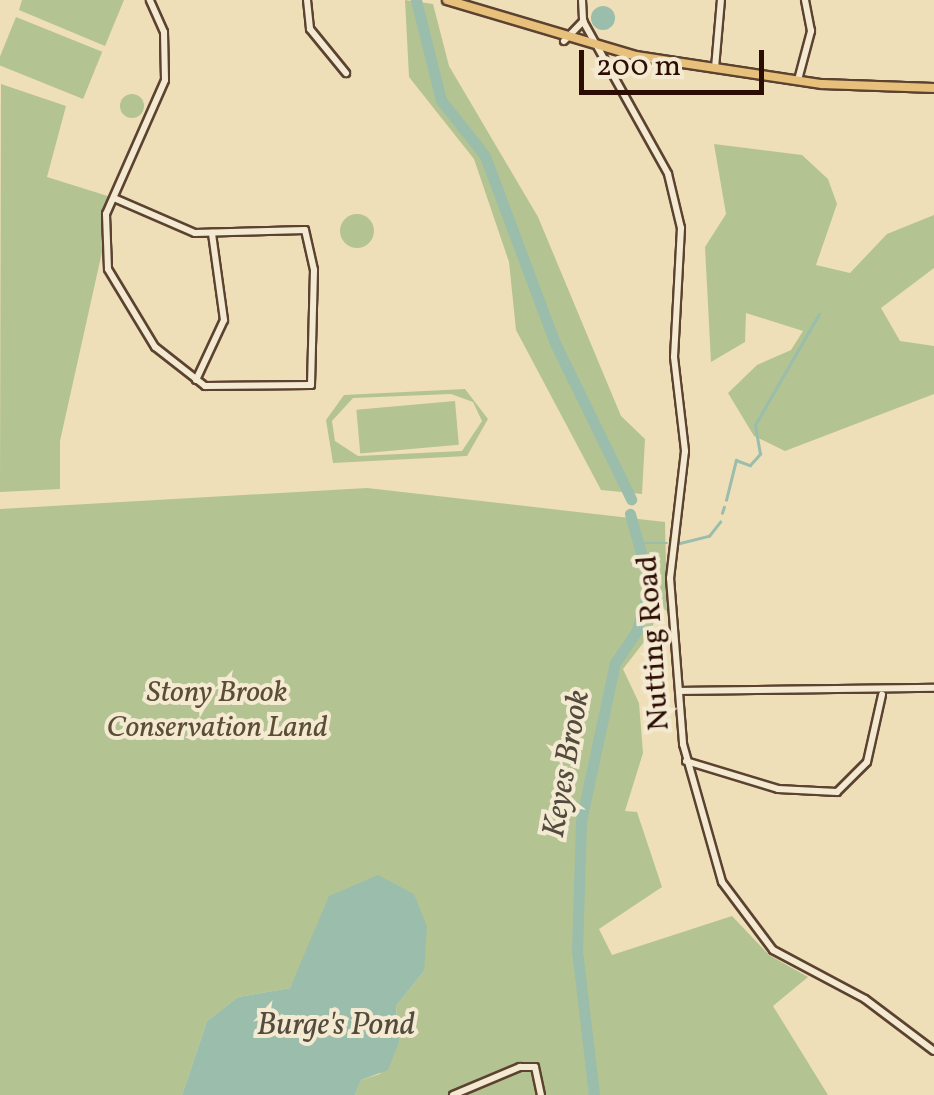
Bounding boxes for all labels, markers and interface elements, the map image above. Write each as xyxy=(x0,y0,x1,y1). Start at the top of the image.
scale bar xyxy=(584,30,769,92)
text: 200 m xyxy=(596,46,681,88)
street label: Nutting Road xyxy=(630,554,678,732)
park label: Stony Brook Conservation Land xyxy=(106,675,328,746)
water label: Keyes Brook xyxy=(536,687,600,841)
water label: Burge's Pond xyxy=(257,1007,415,1045)

